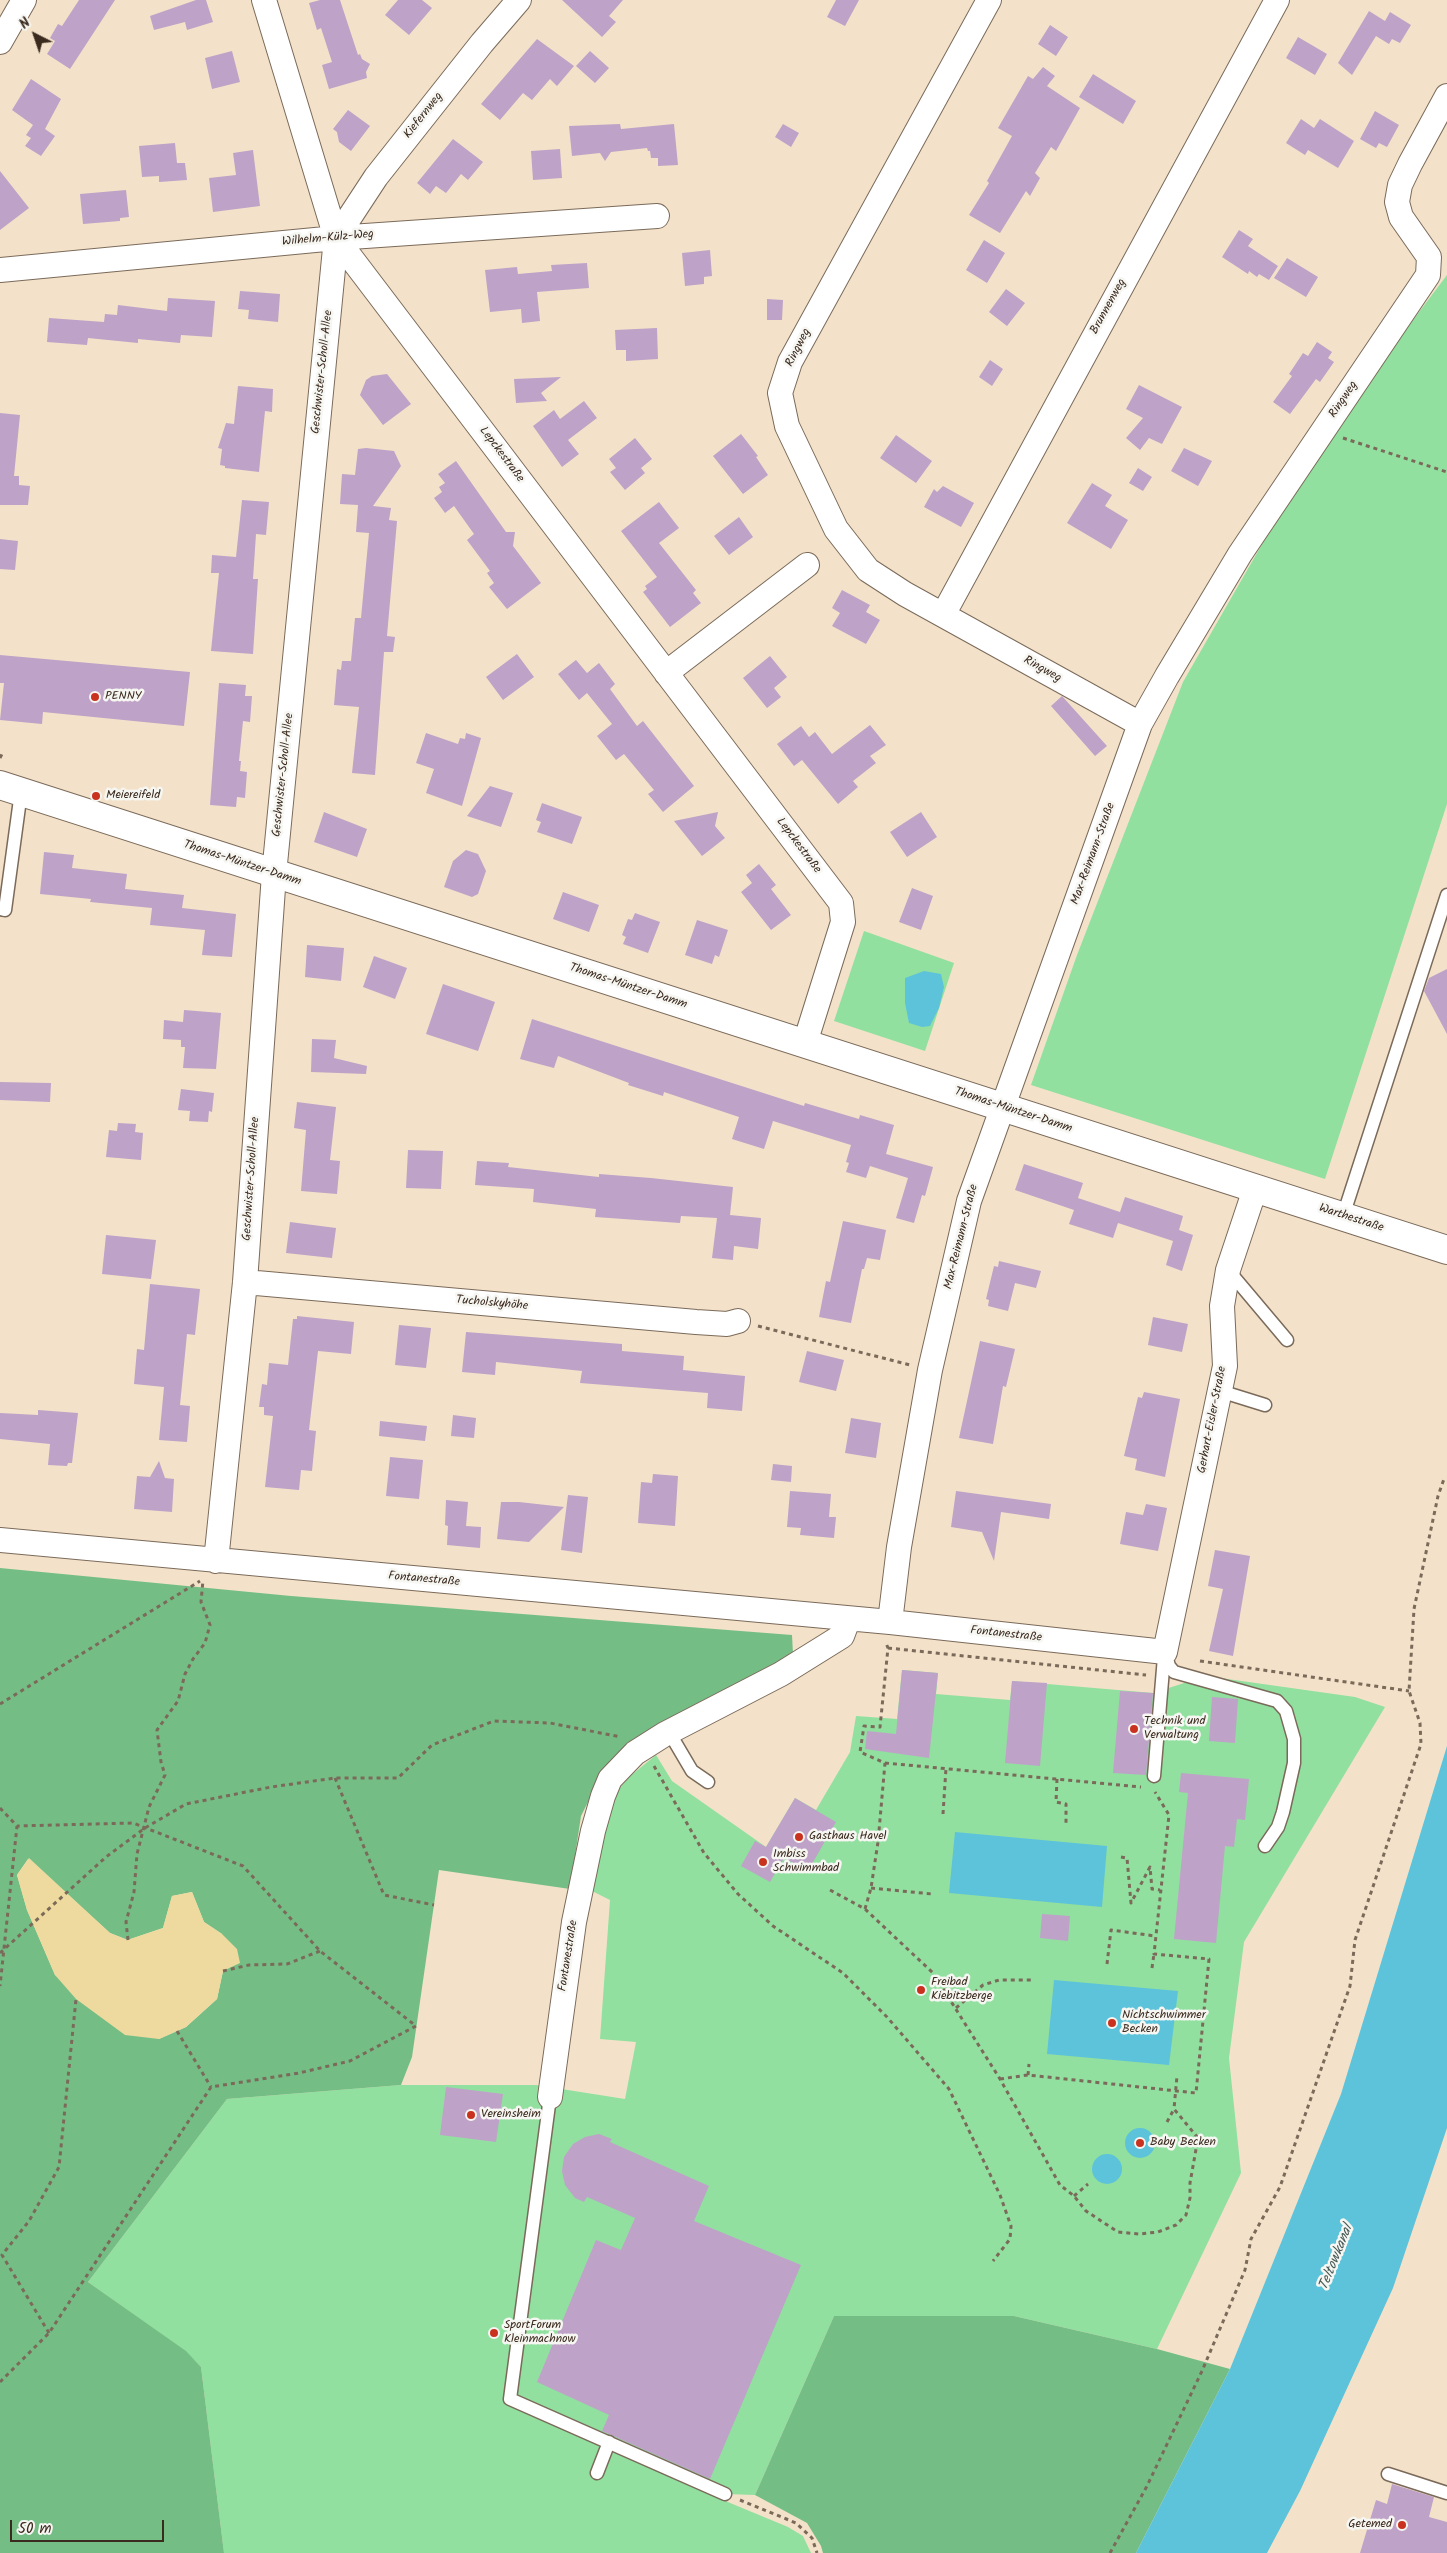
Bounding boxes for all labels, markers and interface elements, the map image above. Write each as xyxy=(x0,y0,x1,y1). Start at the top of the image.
north arrow xyxy=(10,10,60,60)
text: N xyxy=(15,12,36,35)
street label: Kiefernweg xyxy=(401,90,447,142)
street label: Wilhelm-Külz-Weg xyxy=(282,228,374,250)
street label: Brunnenweg xyxy=(1088,277,1130,337)
street label: Geschwister-Scholl-Allee xyxy=(309,310,337,434)
street label: Ringweg xyxy=(783,326,815,370)
street label: Ringweg xyxy=(1327,379,1361,421)
street label: Lepckestraße xyxy=(475,424,527,486)
street label: Ringweg xyxy=(1021,654,1063,686)
place label: PENNY xyxy=(105,690,142,704)
marker: PENNY xyxy=(89,691,101,703)
street label: Geschwister-Scholl-Allee xyxy=(270,713,298,837)
place label: Meiereifeld xyxy=(106,789,160,803)
marker: Meiereifeld xyxy=(90,790,102,802)
street label: Max-Reimann-Straße xyxy=(1069,801,1119,907)
street label: Lepckestraße xyxy=(772,815,824,877)
street label: Thomas-Müntzer-Damm xyxy=(181,838,303,890)
street label: Thomas-Müntzer-Damm xyxy=(567,961,689,1013)
street label: Thomas-Müntzer-Damm xyxy=(952,1085,1074,1137)
street label: Geschwister-Scholl-Allee xyxy=(240,1117,264,1241)
street label: Max-Reimann-Straße xyxy=(942,1183,982,1291)
street label: Warthestraße xyxy=(1317,1202,1385,1236)
street label: Tucholskyhöhe xyxy=(455,1294,529,1314)
street label: Gerhart-Eisler-Straße xyxy=(1196,1365,1230,1475)
street label: Fontanestraße xyxy=(388,1570,460,1590)
street label: Fontanestraße xyxy=(969,1624,1043,1646)
place label: Technik und Verwaltung xyxy=(1144,1715,1205,1743)
marker: Technik und Verwaltung xyxy=(1128,1723,1140,1735)
place label: Gasthaus Havel xyxy=(809,1830,887,1844)
marker: Gasthaus Havel xyxy=(793,1831,805,1843)
place label: Imbiss Schwimmbad xyxy=(773,1848,839,1876)
marker: Imbiss Schwimmbad xyxy=(757,1856,769,1868)
street label: Fontanestraße xyxy=(556,1919,582,1993)
place label: Freibad Kiebitzberge xyxy=(931,1976,992,2004)
marker: Freibad Kiebitzberge xyxy=(915,1984,927,1996)
place label: Nichtschwimmer Becken xyxy=(1122,2009,1206,2037)
marker: Nichtschwimmer Becken xyxy=(1106,2017,1118,2029)
place label: Vereinsheim xyxy=(481,2108,541,2122)
marker: Vereinsheim xyxy=(465,2109,477,2121)
place label: Baby Becken xyxy=(1150,2136,1216,2150)
marker: Baby Becken xyxy=(1134,2137,1146,2149)
water label: Teltowkanal xyxy=(1316,2223,1358,2293)
place label: SportForum Kleinmachnow xyxy=(504,2319,576,2347)
marker: SportForum Kleinmachnow xyxy=(488,2327,500,2339)
scale bar xyxy=(12,2510,166,2542)
text: 50 m xyxy=(18,2517,52,2541)
place label: Getemed xyxy=(1348,2518,1392,2532)
marker: Getemed xyxy=(1396,2519,1408,2531)

